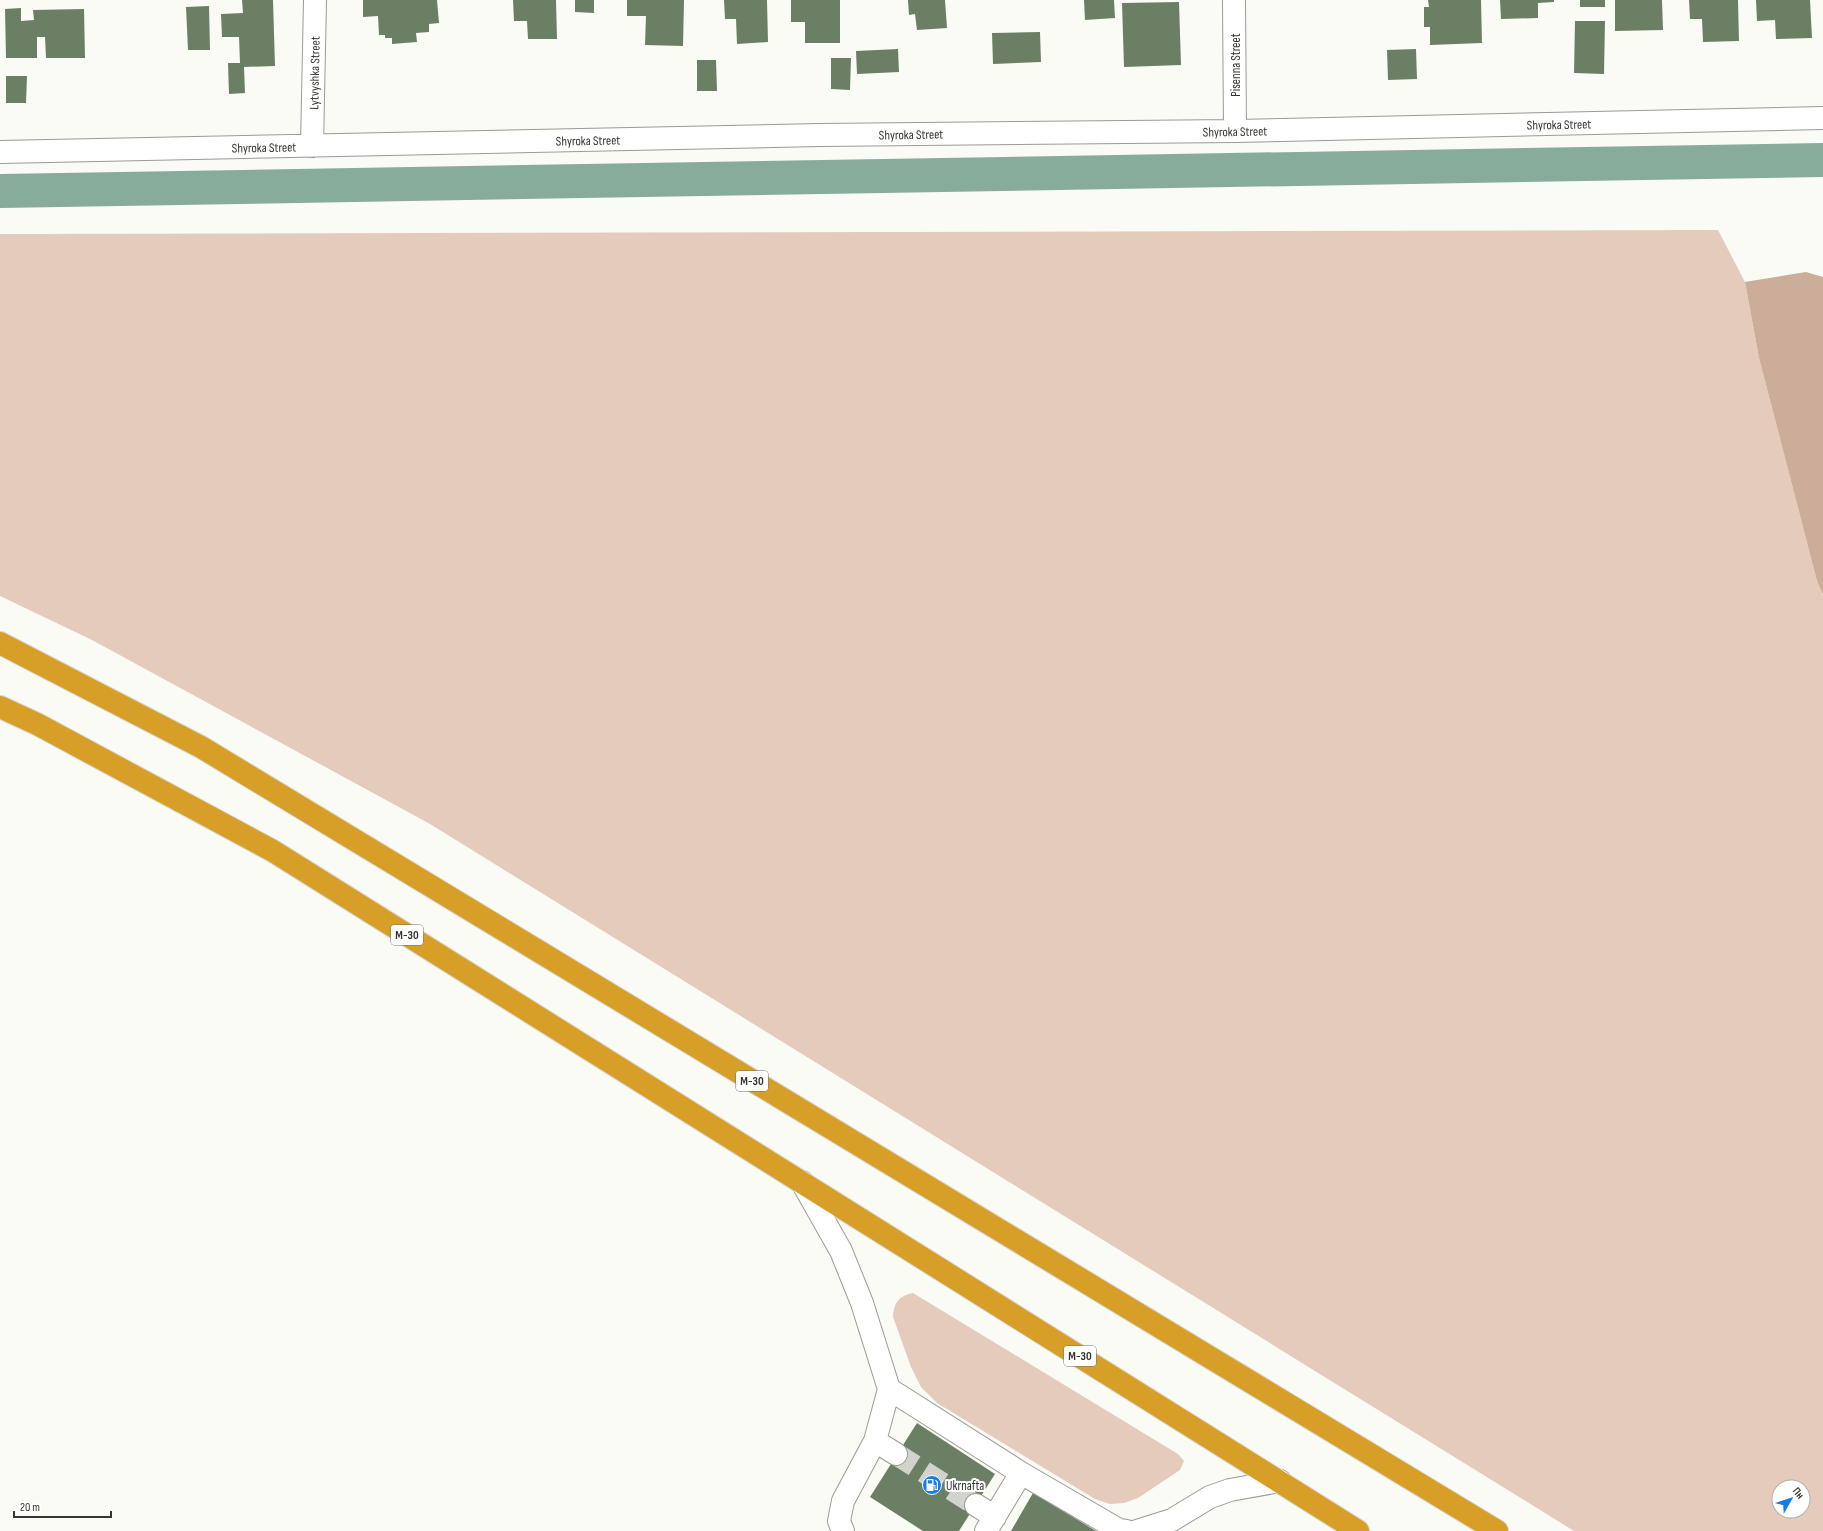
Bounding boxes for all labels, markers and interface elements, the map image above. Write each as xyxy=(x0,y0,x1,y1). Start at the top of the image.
street label: Pisenna Street xyxy=(1228,33,1244,97)
street label: Lytvyshka Street xyxy=(306,36,324,110)
street label: Shyroka Street xyxy=(1527,116,1591,134)
street label: Shyroka Street xyxy=(1203,123,1267,141)
street label: Shyroka Street xyxy=(879,126,943,144)
street label: Shyroka Street xyxy=(556,132,620,150)
street label: Shyroka Street xyxy=(232,139,296,157)
road number: М-30 xyxy=(391,925,423,945)
road number: М-30 xyxy=(736,1071,768,1091)
road number: М-30 xyxy=(1064,1346,1096,1366)
fuel station icon: Ukrnafta xyxy=(921,1474,943,1496)
place label: Ukrnafta xyxy=(946,1478,984,1494)
north arrow xyxy=(1771,1479,1811,1519)
text: Пн xyxy=(1790,1485,1807,1501)
scale bar xyxy=(14,1493,111,1519)
text: 20 m xyxy=(20,1500,40,1515)

